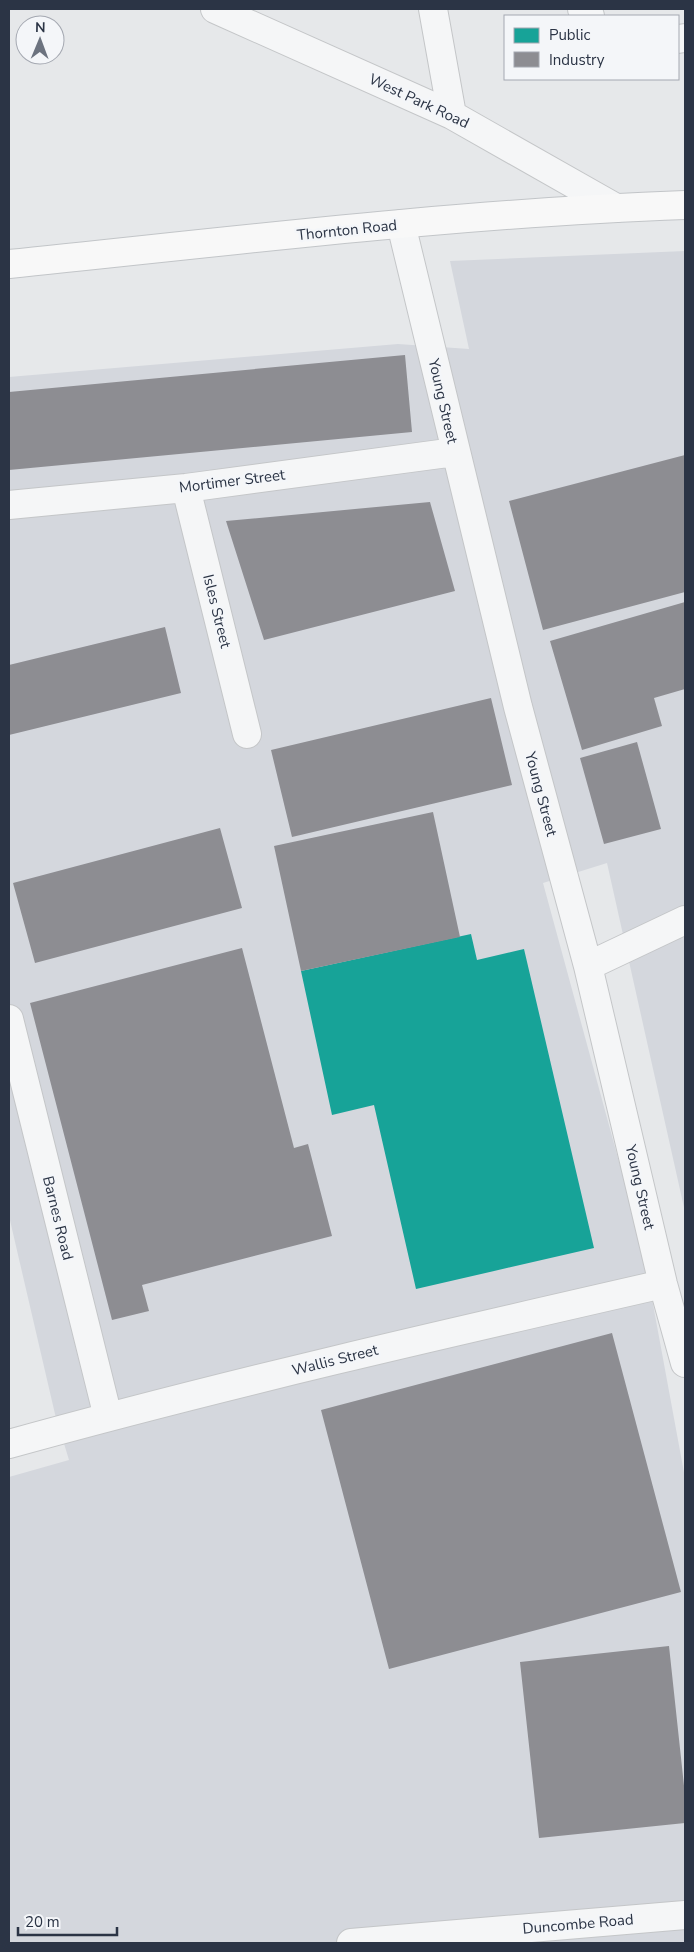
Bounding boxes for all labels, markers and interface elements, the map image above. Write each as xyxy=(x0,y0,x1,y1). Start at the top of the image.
north arrow xyxy=(15,15,65,65)
legend xyxy=(504,15,679,80)
text: N xyxy=(35,18,46,37)
text: Public xyxy=(549,25,590,45)
text: Industry xyxy=(549,50,605,70)
street label: West Park Road xyxy=(366,69,472,133)
street label: Thornton Road xyxy=(296,215,398,245)
street label: Young Street xyxy=(423,356,463,446)
street label: Mortimer Street xyxy=(178,464,287,497)
street label: Isles Street xyxy=(198,572,236,651)
street label: Young Street xyxy=(520,749,562,839)
street label: Young Street xyxy=(620,1142,660,1232)
street label: Barnes Road xyxy=(38,1174,78,1262)
street label: Wallis Street xyxy=(290,1339,381,1380)
scale bar xyxy=(18,1904,116,1936)
street label: Duncombe Road xyxy=(522,1909,634,1939)
text: 20 m xyxy=(25,1912,60,1932)

